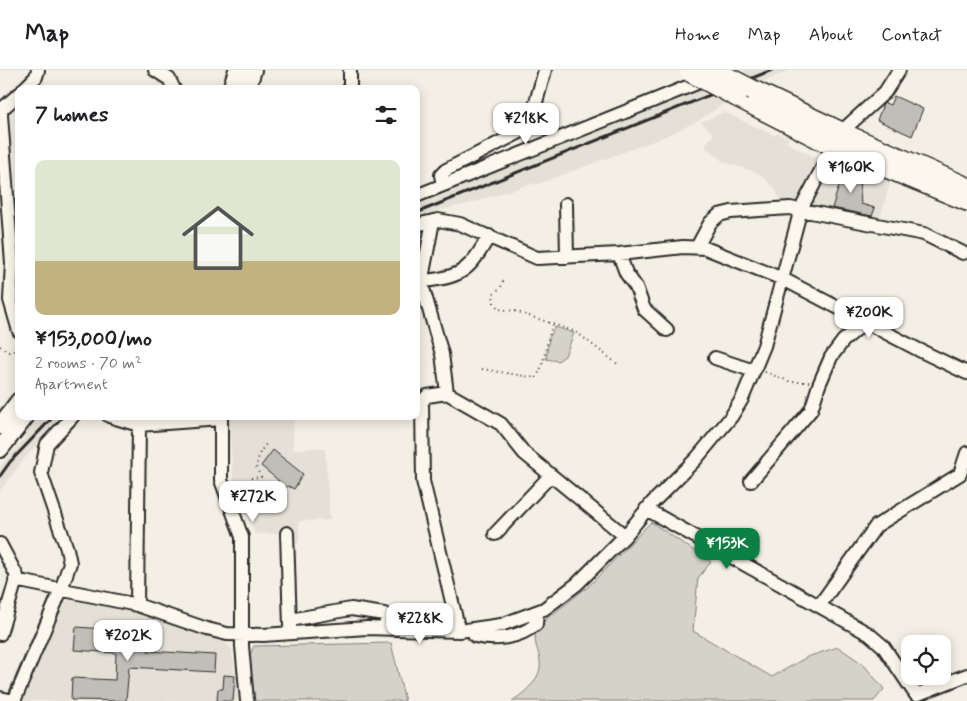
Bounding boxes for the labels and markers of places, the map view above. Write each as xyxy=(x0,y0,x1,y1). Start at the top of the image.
pin: ¥218K xyxy=(491,102,561,145)
pin: ¥160K xyxy=(816,152,886,194)
pin: ¥200K xyxy=(834,296,904,339)
pin: ¥272K xyxy=(218,480,288,523)
pin: ¥153K xyxy=(692,528,762,570)
pin: ¥228K xyxy=(385,602,455,645)
pin: ¥202K xyxy=(93,620,163,662)

